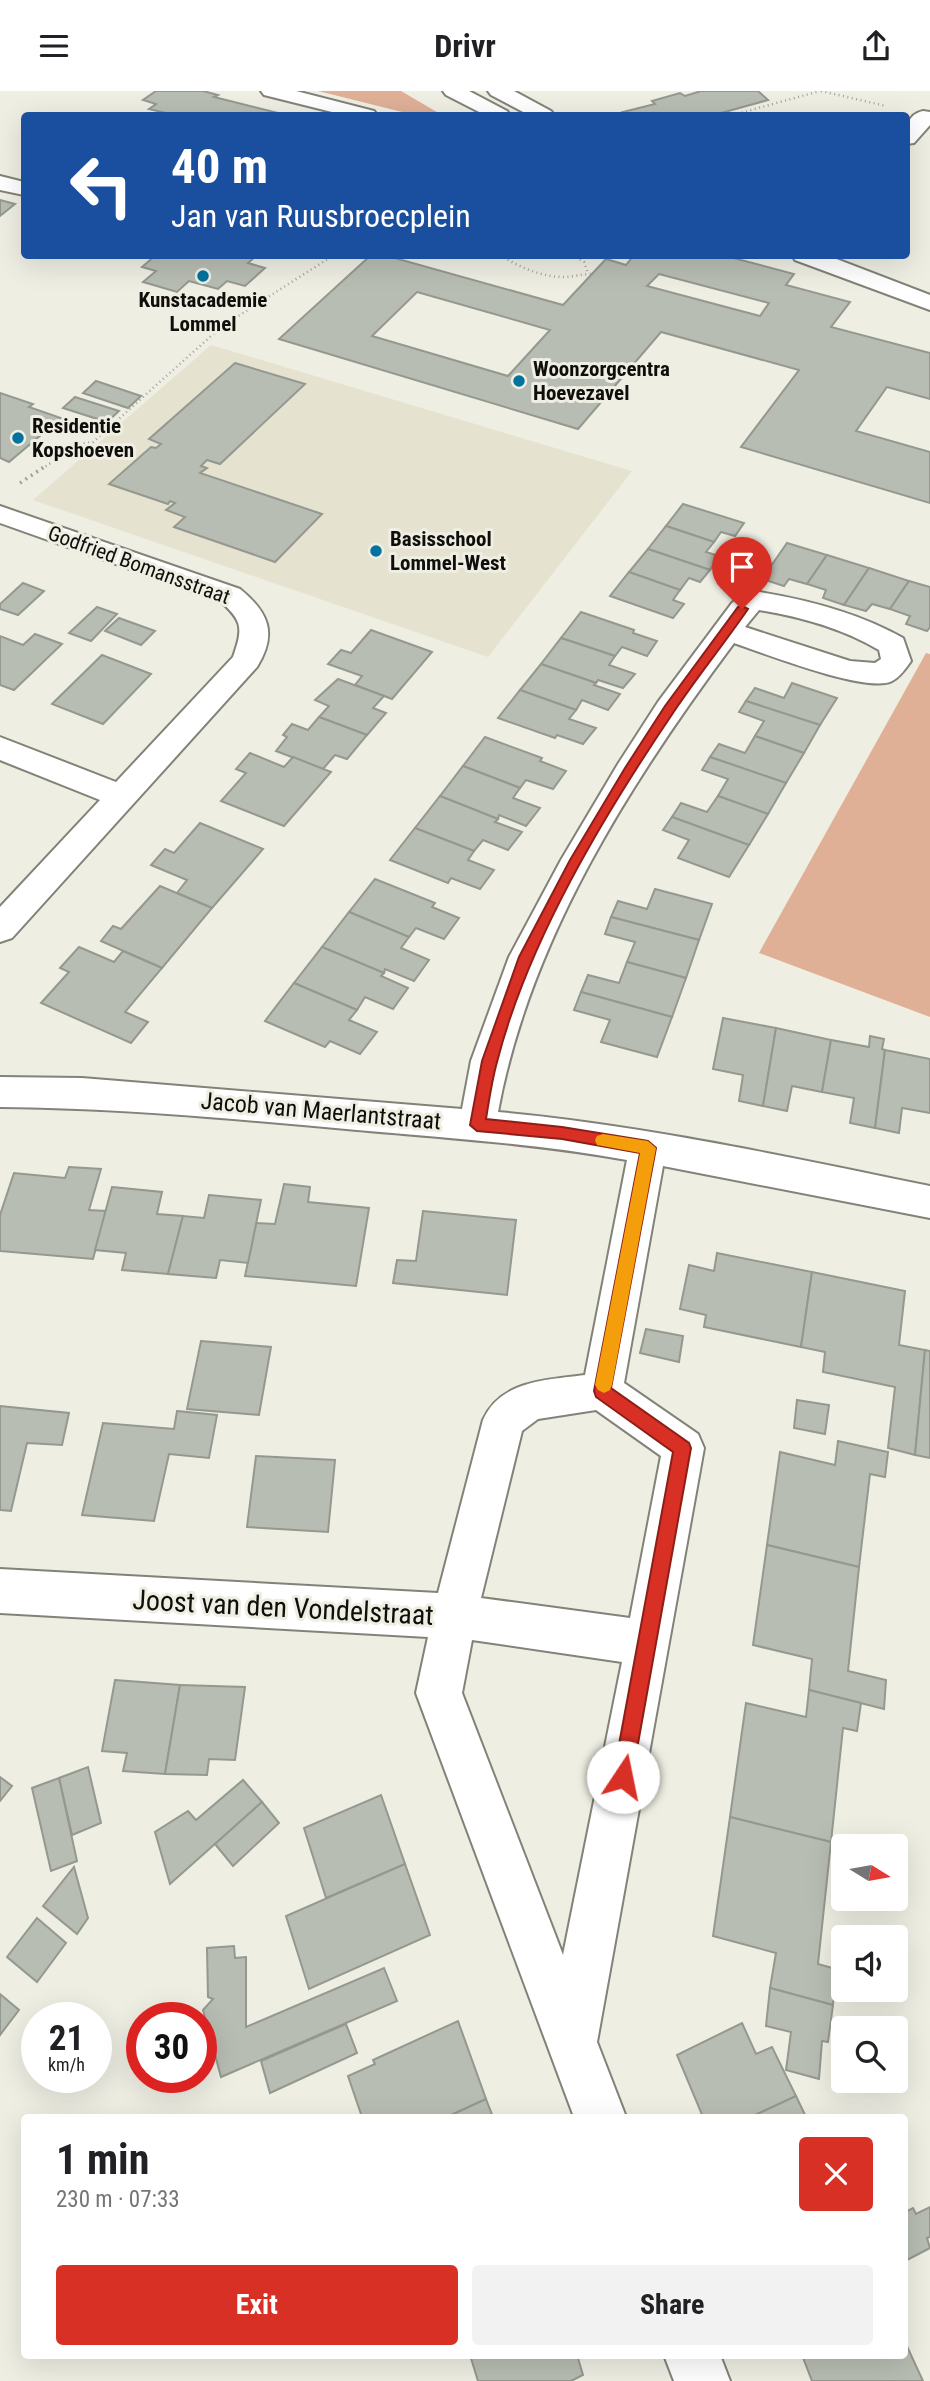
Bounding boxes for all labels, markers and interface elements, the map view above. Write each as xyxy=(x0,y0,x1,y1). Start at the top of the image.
icon: menu xyxy=(35,27,73,65)
text: Drivr xyxy=(434,27,496,65)
icon: share xyxy=(857,27,895,65)
text: 40 m xyxy=(171,138,268,195)
icon: left xyxy=(56,140,147,231)
text: Jan van Ruusbroecplein xyxy=(171,197,471,235)
marker: Kunstacademie Lommel xyxy=(195,268,211,284)
place label: Kunstacademie Lommel xyxy=(139,288,267,336)
place label: Woonzorgcentra Hoevezavel xyxy=(533,357,670,405)
marker: Woonzorgcentra Hoevezavel xyxy=(511,373,527,389)
place label: Residentie Kopshoeven xyxy=(32,414,134,462)
marker: Residentie Kopshoeven xyxy=(10,430,26,446)
street label: Godfried Bomansstraat xyxy=(45,521,233,609)
place label: Basisschool Lommel-West xyxy=(390,527,506,575)
pin xyxy=(712,537,772,609)
marker: Basisschool Lommel-West xyxy=(368,543,384,559)
icon: arrive xyxy=(723,548,761,586)
street label: Jacob van Maerlantstraat xyxy=(200,1087,442,1135)
street label: Joost van den Vondelstraat xyxy=(132,1583,434,1632)
position arrow xyxy=(586,1740,660,1814)
north arrow xyxy=(831,1834,908,1911)
map controls xyxy=(831,1834,908,2093)
button: sound xyxy=(831,1925,908,2002)
speed limit sign: 30 xyxy=(126,2002,217,2093)
button: search xyxy=(831,2016,908,2093)
text: 21 xyxy=(49,2018,84,2059)
text: km/h xyxy=(48,2054,85,2075)
text: 1 min xyxy=(56,2135,149,2184)
button: close xyxy=(799,2137,873,2211)
text: 230 m · 07:33 xyxy=(56,2186,180,2213)
button: Exit xyxy=(56,2265,458,2345)
button: Share xyxy=(472,2265,873,2345)

